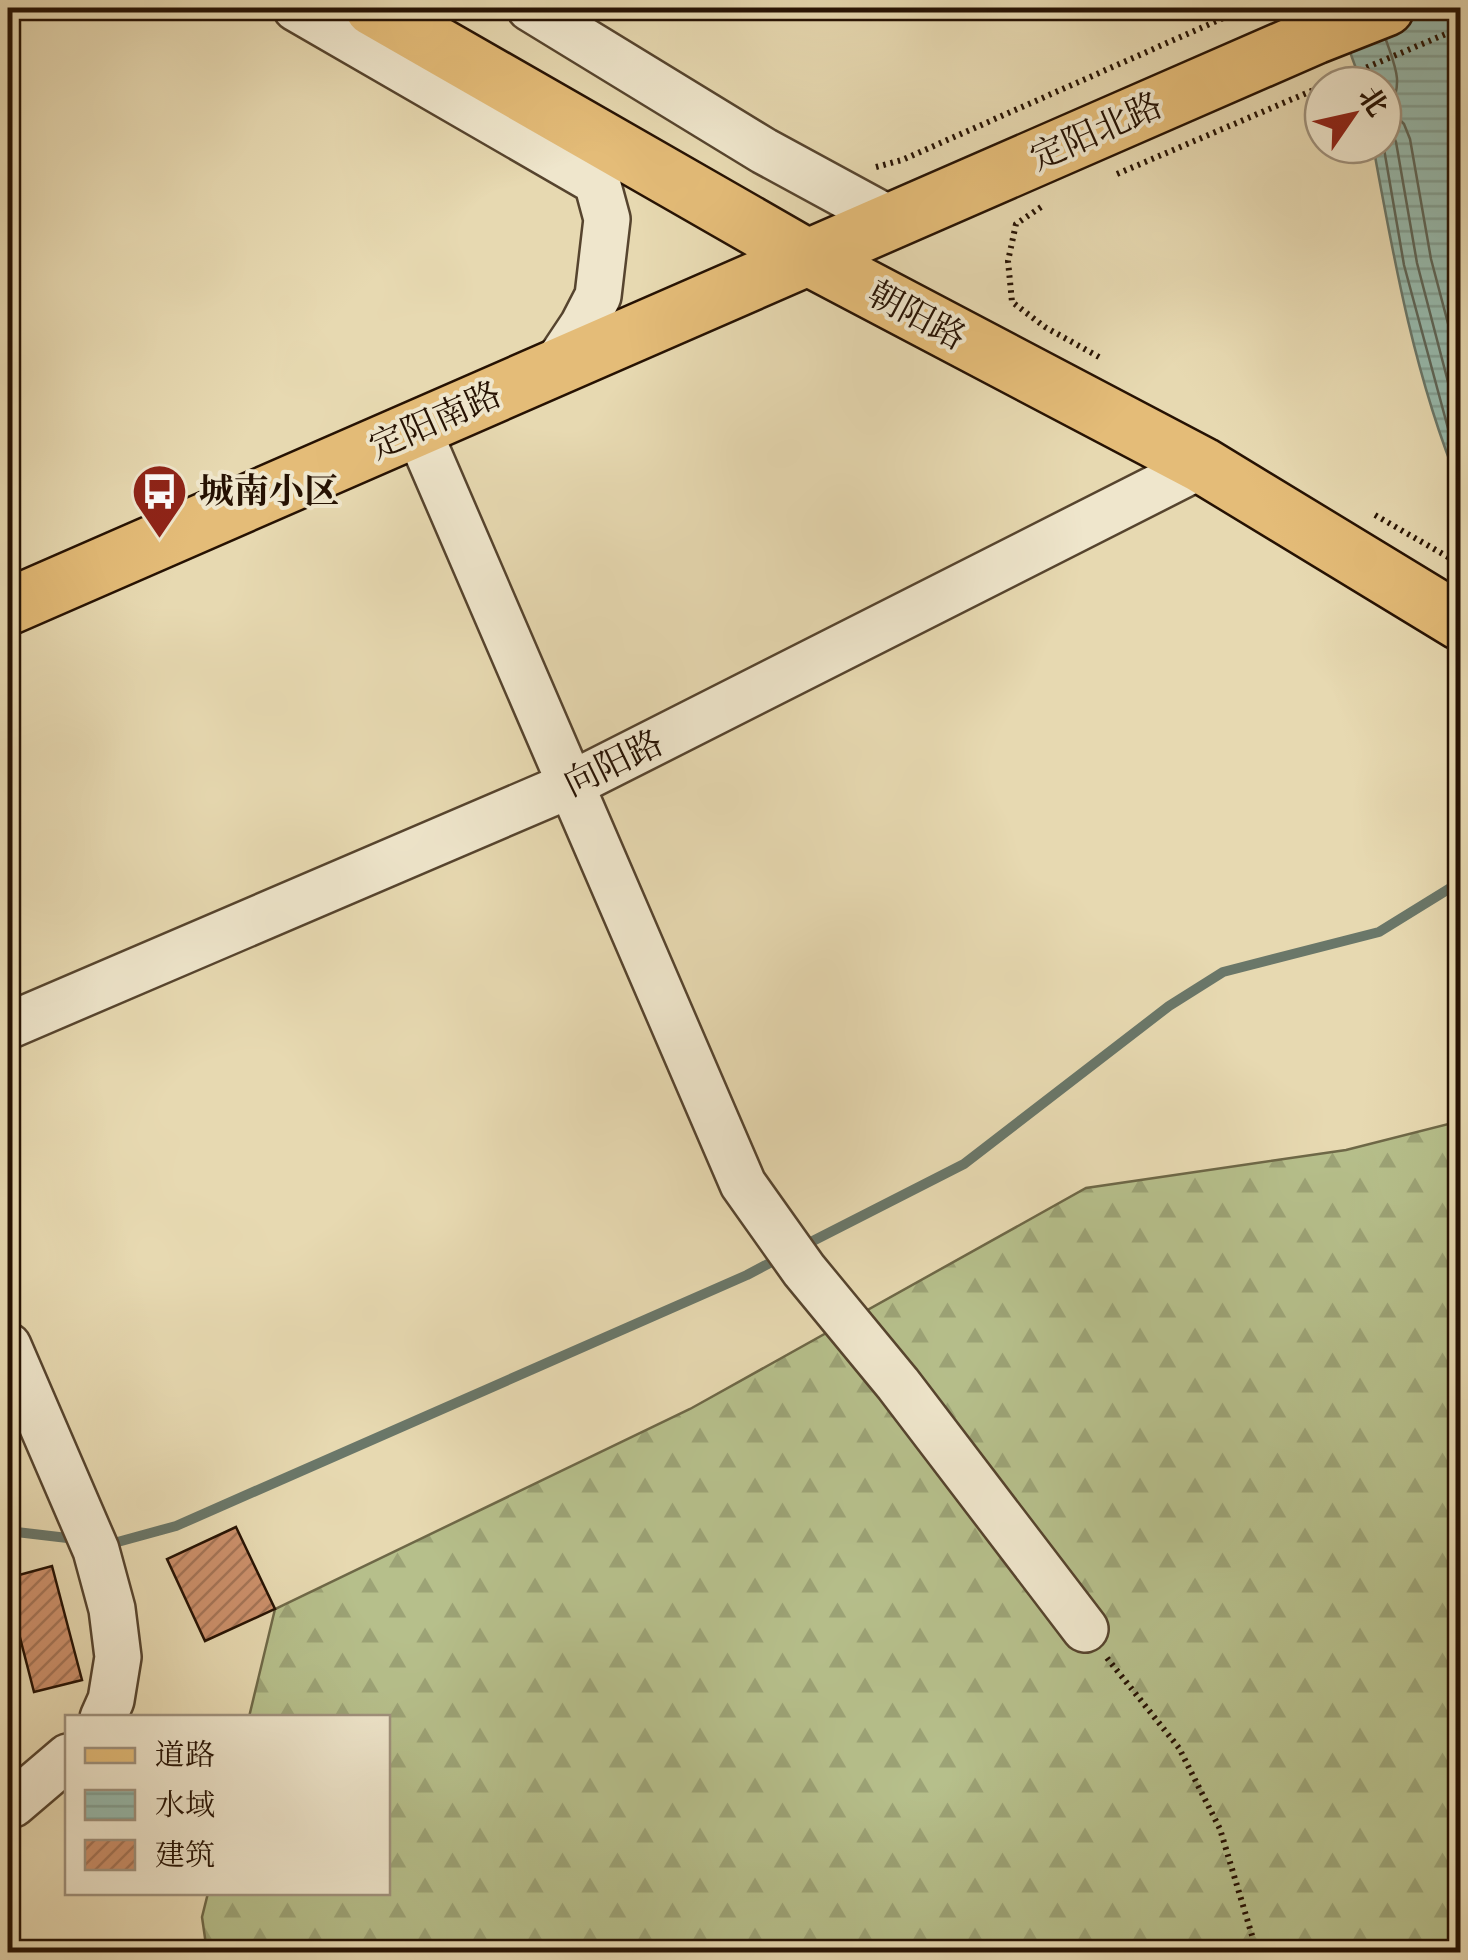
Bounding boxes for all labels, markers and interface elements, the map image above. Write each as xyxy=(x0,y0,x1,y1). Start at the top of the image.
north arrow xyxy=(1303,65,1403,165)
text: 北 xyxy=(1352,82,1393,122)
street label: 定阳北路 xyxy=(1025,86,1168,178)
street label: 朝阳路 xyxy=(861,274,972,357)
street label: 定阳南路 xyxy=(364,375,507,467)
bus stop icon: 城南小区 xyxy=(130,461,190,540)
place label: 城南小区 xyxy=(199,473,339,511)
street label: 向阳路 xyxy=(558,724,669,804)
legend xyxy=(65,1715,390,1895)
text: 道路 xyxy=(155,1739,215,1772)
text: 水域 xyxy=(155,1789,215,1822)
text: 建筑 xyxy=(155,1839,215,1872)

